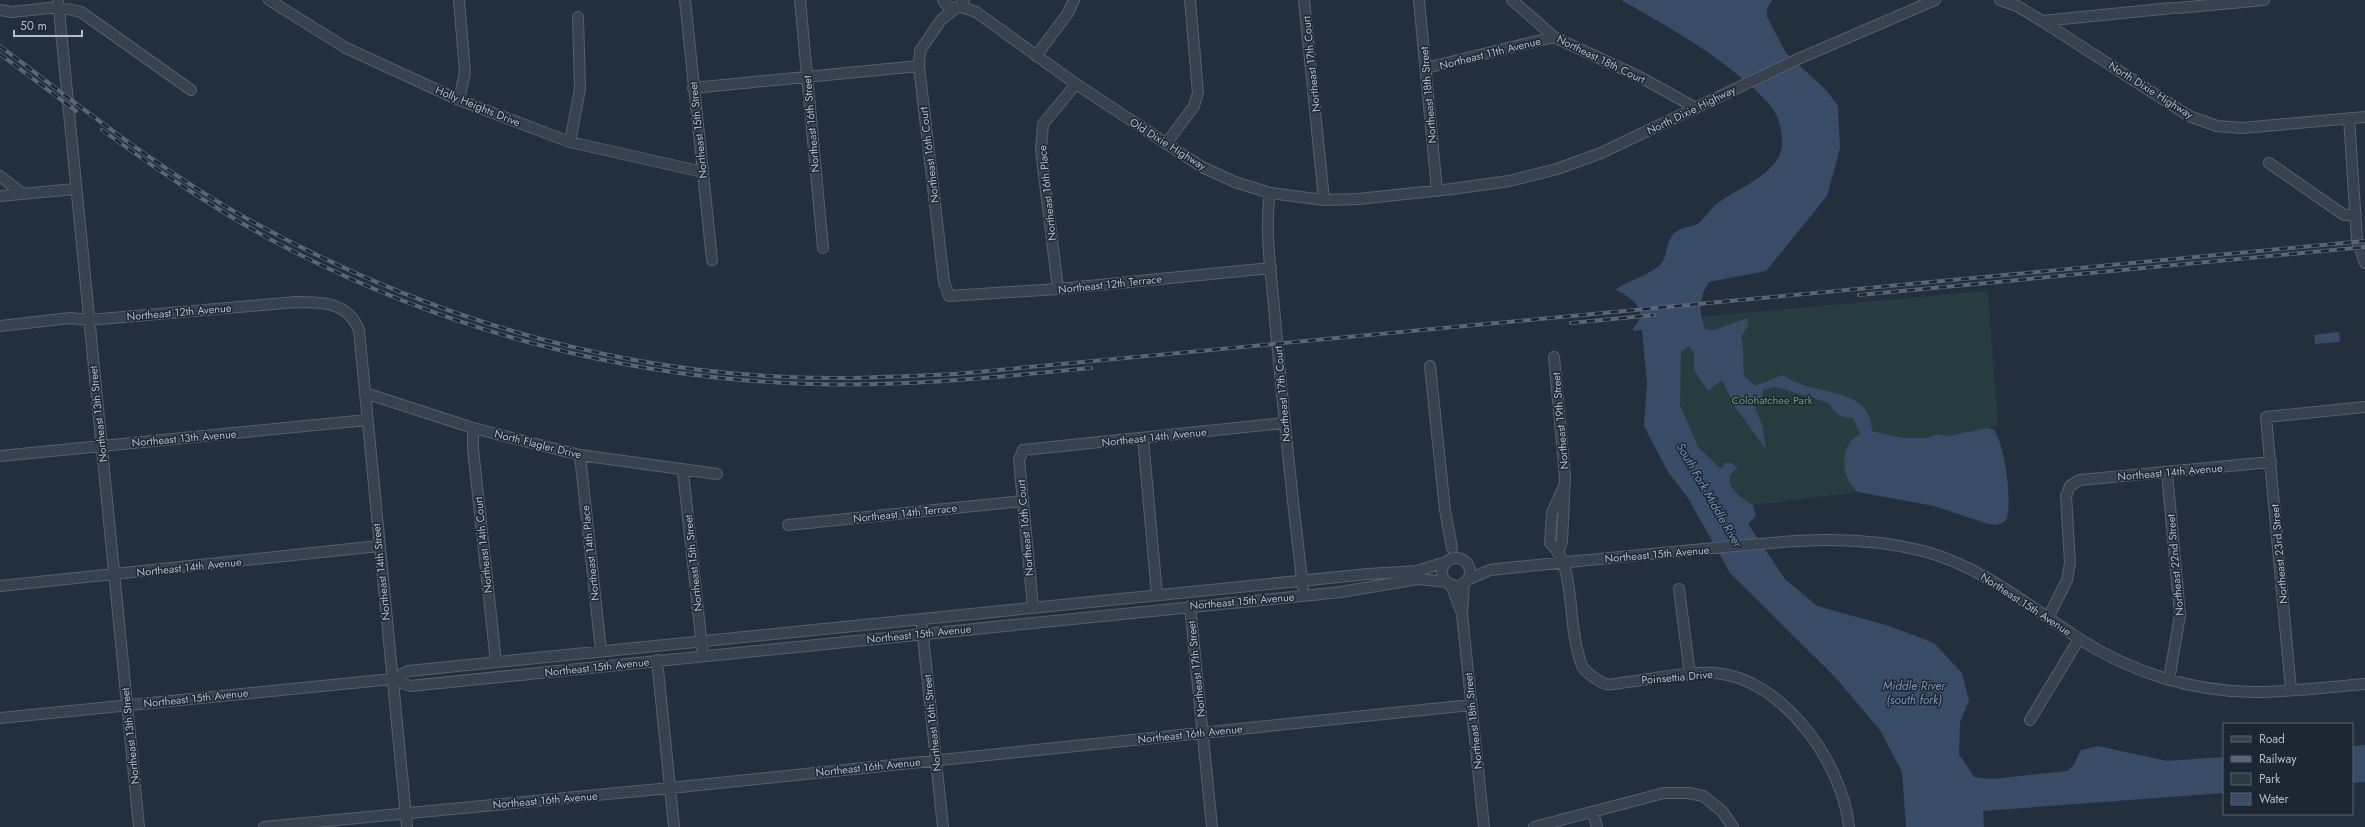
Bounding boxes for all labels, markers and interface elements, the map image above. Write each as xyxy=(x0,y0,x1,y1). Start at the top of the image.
scale bar xyxy=(14,12,82,38)
street label: Northeast 17th Court xyxy=(1298,15,1324,113)
text: 50 m xyxy=(20,17,47,35)
street label: Northeast 18th Court xyxy=(1554,31,1648,87)
street label: Northeast 11th Avenue xyxy=(1438,33,1543,73)
street label: Northeast 18th Street xyxy=(1416,46,1440,144)
street label: North Dixie Highway xyxy=(2106,57,2197,123)
street label: Northeast 16th Street xyxy=(799,74,823,173)
street label: Northeast 15th Street xyxy=(685,80,711,179)
street label: North Dixie Highway xyxy=(1644,81,1738,138)
street label: Holly Heights Drive xyxy=(433,82,523,130)
street label: Northeast 16th Court xyxy=(915,106,943,204)
street label: Old Dixie Highway xyxy=(1127,114,1210,174)
street label: Northeast 16th Place xyxy=(1034,144,1060,241)
street label: Northeast 12th Terrace xyxy=(1057,271,1163,297)
street label: Northeast 12th Avenue xyxy=(126,299,232,325)
street label: Northeast 17th Court xyxy=(1270,345,1294,443)
street label: Northeast 13th Street xyxy=(85,365,111,463)
street label: Northeast 19th Street xyxy=(1548,371,1572,470)
park label: Colohatchee Park xyxy=(1731,392,1813,408)
street label: Northeast 14th Avenue xyxy=(1101,424,1208,450)
street label: Northeast 13th Avenue xyxy=(131,425,237,451)
street label: North Flagler Drive xyxy=(493,425,584,463)
water label: South Fork Middle River xyxy=(1672,439,1747,552)
street label: Northeast 14th Avenue xyxy=(2117,459,2224,485)
street label: Northeast 16th Court xyxy=(1013,479,1037,577)
street label: Northeast 14th Court xyxy=(470,496,496,594)
street label: Northeast 14th Terrace xyxy=(852,500,958,526)
street label: Northeast 23rd Street xyxy=(2267,503,2291,604)
street label: Northeast 14th Place xyxy=(577,504,603,602)
street label: Northeast 15th Street xyxy=(680,513,706,612)
street label: Northeast 22nd Street xyxy=(2163,513,2187,617)
street label: Northeast 14th Street xyxy=(368,522,394,621)
street label: Northeast 15th Avenue xyxy=(1604,541,1710,567)
street label: Northeast 14th Avenue xyxy=(136,554,243,580)
street label: Northeast 15th Avenue xyxy=(1978,569,2075,640)
street label: Northeast 15th Avenue xyxy=(1189,588,1295,614)
street label: Northeast 17th Street xyxy=(1183,620,1209,718)
street label: Northeast 15th Avenue xyxy=(866,621,972,647)
street label: Northeast 15th Avenue xyxy=(544,654,650,680)
street label: Poinsettia Drive xyxy=(1641,666,1714,688)
street label: Northeast 18th Street xyxy=(1460,672,1486,770)
street label: Northeast 16th Street xyxy=(919,673,945,772)
water label: Middle River (south fork) xyxy=(1883,677,1946,709)
street label: Northeast 15th Avenue xyxy=(143,685,249,711)
street label: Northeast 13th Street xyxy=(117,687,143,785)
street label: Northeast 16th Avenue xyxy=(1137,721,1244,747)
legend xyxy=(2223,723,2353,815)
text: Road xyxy=(2259,730,2285,748)
text: Railway xyxy=(2259,750,2297,768)
street label: Northeast 16th Avenue xyxy=(815,754,922,780)
text: Park xyxy=(2259,770,2281,788)
street label: Northeast 16th Avenue xyxy=(492,787,598,813)
text: Water xyxy=(2259,790,2290,808)

